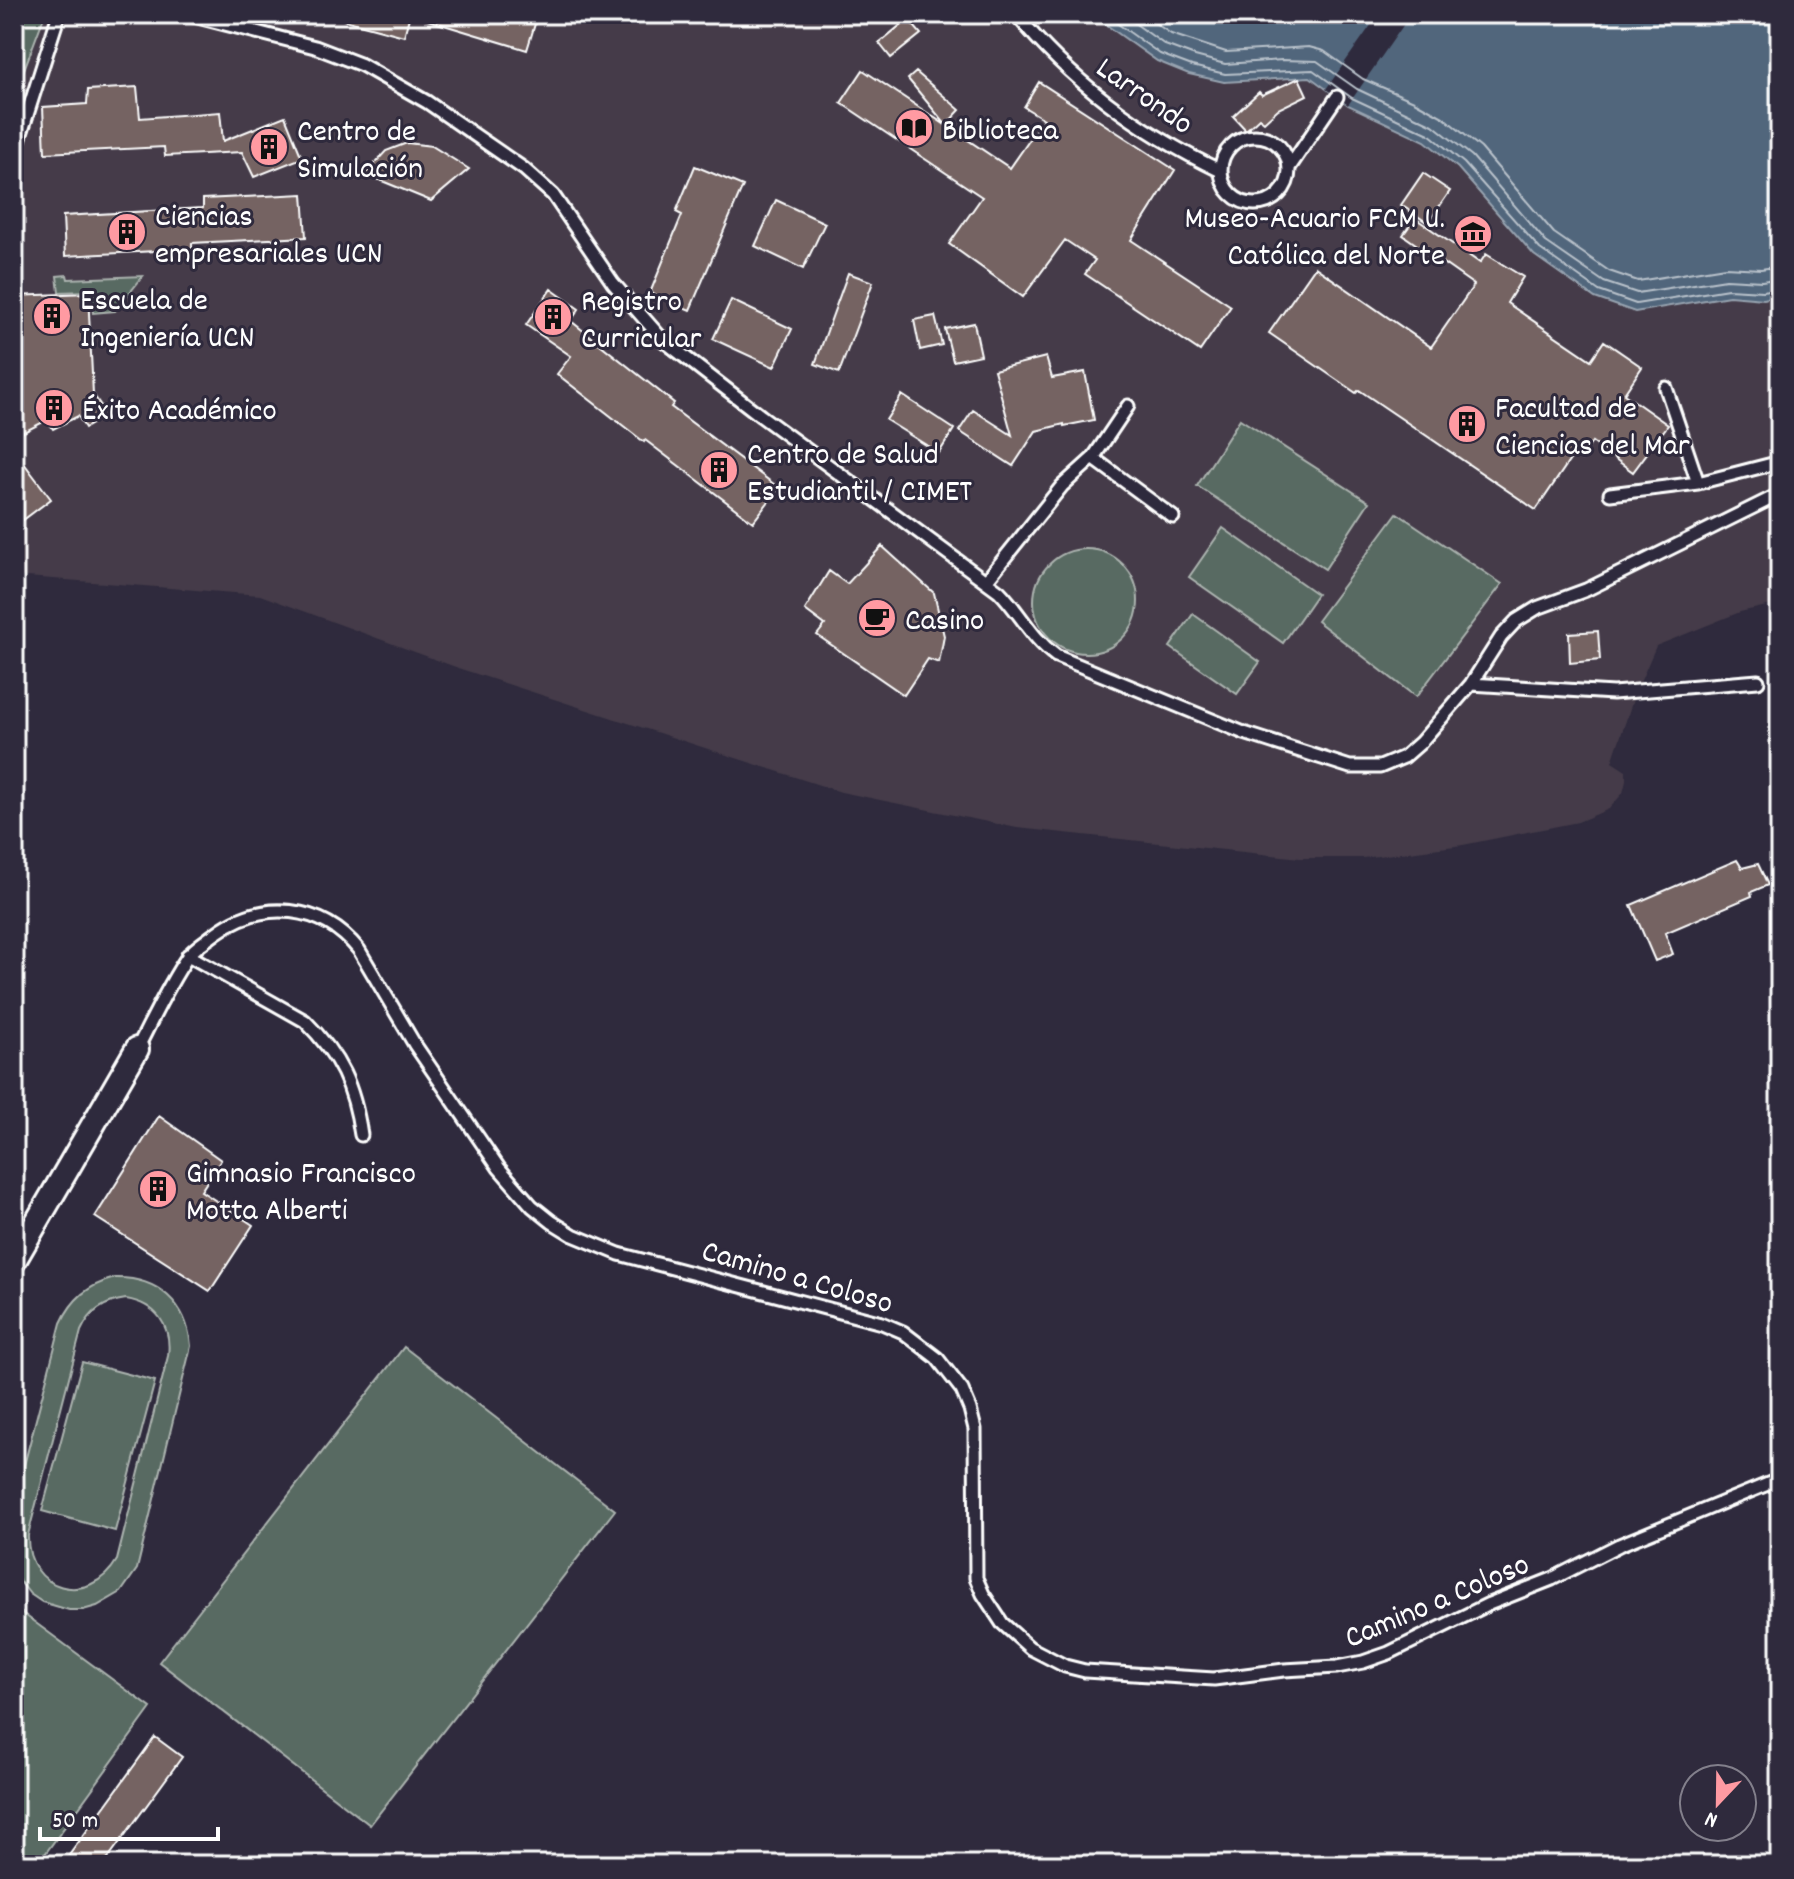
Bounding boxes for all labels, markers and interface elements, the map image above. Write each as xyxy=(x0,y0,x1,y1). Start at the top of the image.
street label: Larrondo xyxy=(1085,48,1201,149)
library icon: Biblioteca xyxy=(893,107,935,149)
place label: Biblioteca xyxy=(942,110,1059,156)
place label: Centro de Simulación xyxy=(297,111,423,194)
building icon: Centro de Simulación xyxy=(248,126,290,168)
place label: Ciencias empresariales UCN xyxy=(155,196,383,279)
place label: Museo-Acuario FCM U. Católica del Norte xyxy=(1184,198,1445,281)
building icon: Ciencias empresariales UCN xyxy=(106,211,148,253)
museum icon: Museo-Acuario FCM U. Católica del Norte xyxy=(1452,213,1494,255)
place label: Escuela de Ingeniería UCN xyxy=(80,280,255,363)
place label: Registro Curricular xyxy=(581,281,701,364)
building icon: Escuela de Ingeniería UCN xyxy=(31,295,73,337)
building icon: Registro Curricular xyxy=(532,296,574,338)
building icon: Éxito Académico xyxy=(33,387,75,429)
place label: Facultad de Ciencias del Mar xyxy=(1495,388,1690,471)
place label: Éxito Académico xyxy=(82,390,277,436)
building icon: Facultad de Ciencias del Mar xyxy=(1446,403,1488,445)
place label: Centro de Salud Estudiantil / CIMET xyxy=(747,434,972,517)
building icon: Centro de Salud Estudiantil / CIMET xyxy=(698,449,740,491)
cafe icon: Casino xyxy=(856,597,898,639)
place label: Casino xyxy=(905,600,984,646)
place label: Gimnasio Francisco Motta Alberti xyxy=(186,1153,416,1236)
building icon: Gimnasio Francisco Motta Alberti xyxy=(137,1168,179,1210)
street label: Camino a Coloso xyxy=(696,1231,898,1329)
street label: Camino a Coloso xyxy=(1338,1544,1538,1663)
north arrow xyxy=(1678,1763,1758,1843)
scale bar xyxy=(40,1791,218,1841)
text: N xyxy=(1701,1802,1723,1835)
text: 50 m xyxy=(52,1805,98,1839)

